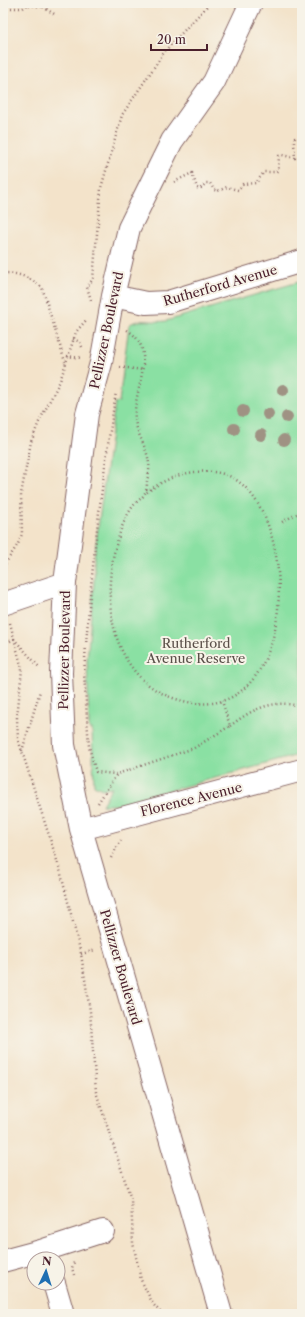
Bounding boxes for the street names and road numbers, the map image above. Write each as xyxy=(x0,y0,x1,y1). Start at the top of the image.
street label: Rutherford Avenue xyxy=(161,261,279,309)
street label: Pellizzer Boulevard xyxy=(86,270,126,390)
street label: Pellizzer Boulevard xyxy=(55,590,73,710)
street label: Florence Avenue xyxy=(138,779,244,819)
street label: Pellizzer Boulevard xyxy=(97,907,145,1027)

